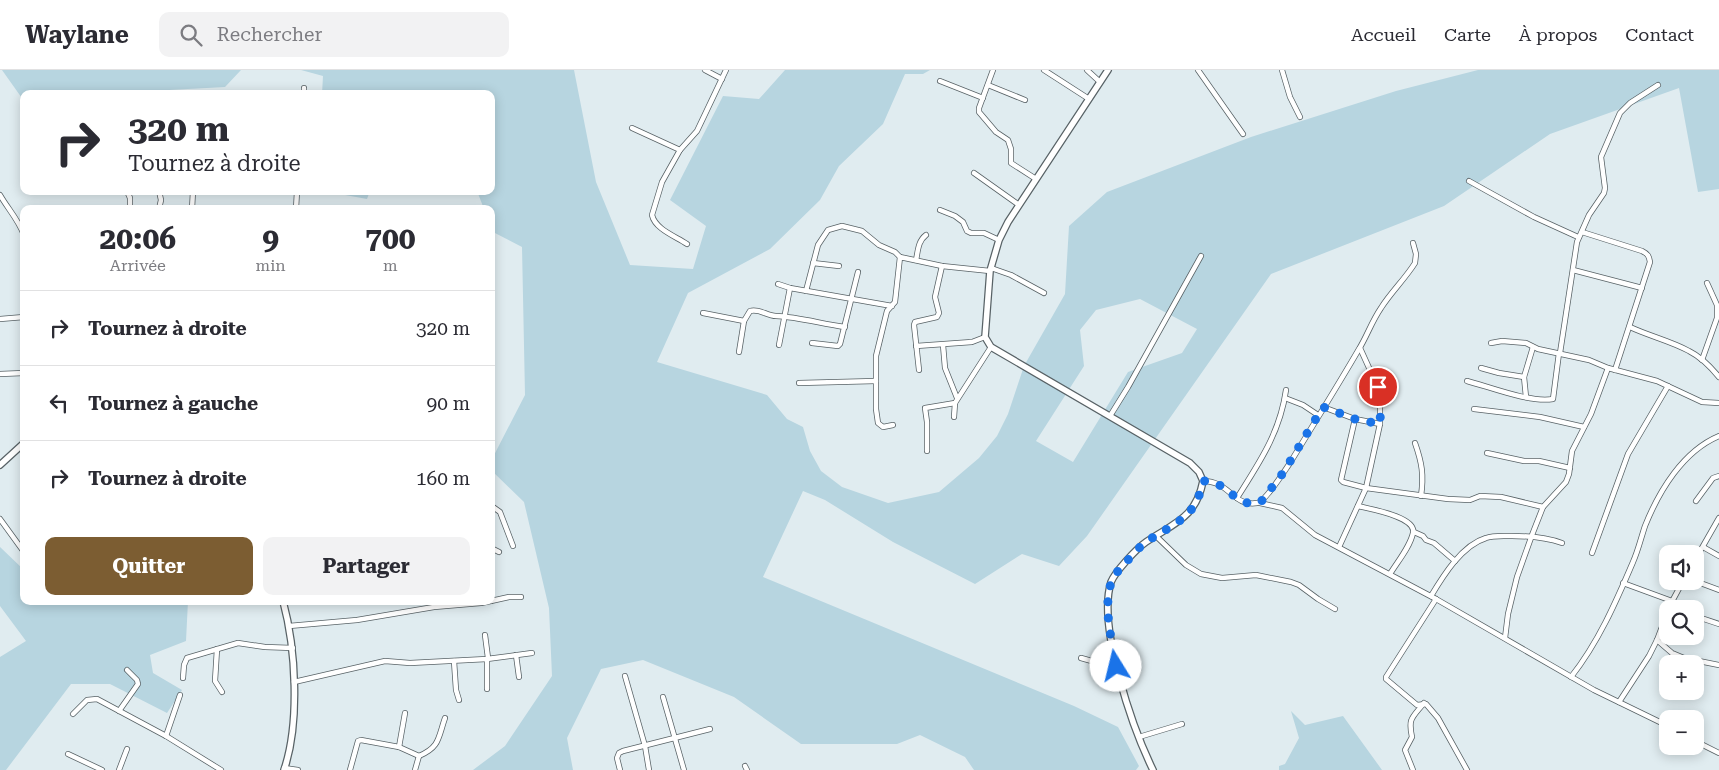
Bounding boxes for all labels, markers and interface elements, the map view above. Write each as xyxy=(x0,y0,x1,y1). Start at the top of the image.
search box xyxy=(159,12,509,57)
text: Waylane xyxy=(25,21,129,49)
icon: search xyxy=(177,21,205,49)
text: Rechercher xyxy=(217,23,322,46)
text: Accueil xyxy=(1351,24,1416,45)
text: Carte xyxy=(1444,24,1491,45)
text: À propos xyxy=(1519,24,1597,45)
text: Contact xyxy=(1625,24,1694,45)
text: 320 m xyxy=(128,109,229,150)
icon: right xyxy=(45,110,110,175)
text: Tournez à droite xyxy=(128,151,301,176)
text: 20:06 xyxy=(99,221,176,256)
text: 9 xyxy=(262,221,279,256)
text: 700 xyxy=(365,221,415,256)
text: Arrivée xyxy=(110,256,166,275)
text: min xyxy=(256,256,286,275)
text: m xyxy=(383,256,398,275)
icon: right xyxy=(45,314,73,342)
text: Tournez à droite xyxy=(88,317,247,340)
text: 320 m xyxy=(416,317,470,340)
pin xyxy=(1357,366,1399,408)
icon: arrive xyxy=(1364,373,1392,401)
icon: left xyxy=(45,389,73,417)
text: Tournez à gauche xyxy=(88,392,258,415)
text: 90 m xyxy=(427,392,470,415)
icon: right xyxy=(45,464,73,492)
text: Tournez à droite xyxy=(88,467,247,490)
text: 160 m xyxy=(416,467,470,490)
button: Quitter xyxy=(45,537,253,595)
button: Partager xyxy=(263,537,470,595)
map controls xyxy=(1659,545,1704,755)
button: sound xyxy=(1659,545,1704,590)
button: search xyxy=(1659,600,1704,645)
position arrow xyxy=(1089,639,1141,691)
button: + xyxy=(1659,655,1704,700)
button: − xyxy=(1659,710,1704,755)

